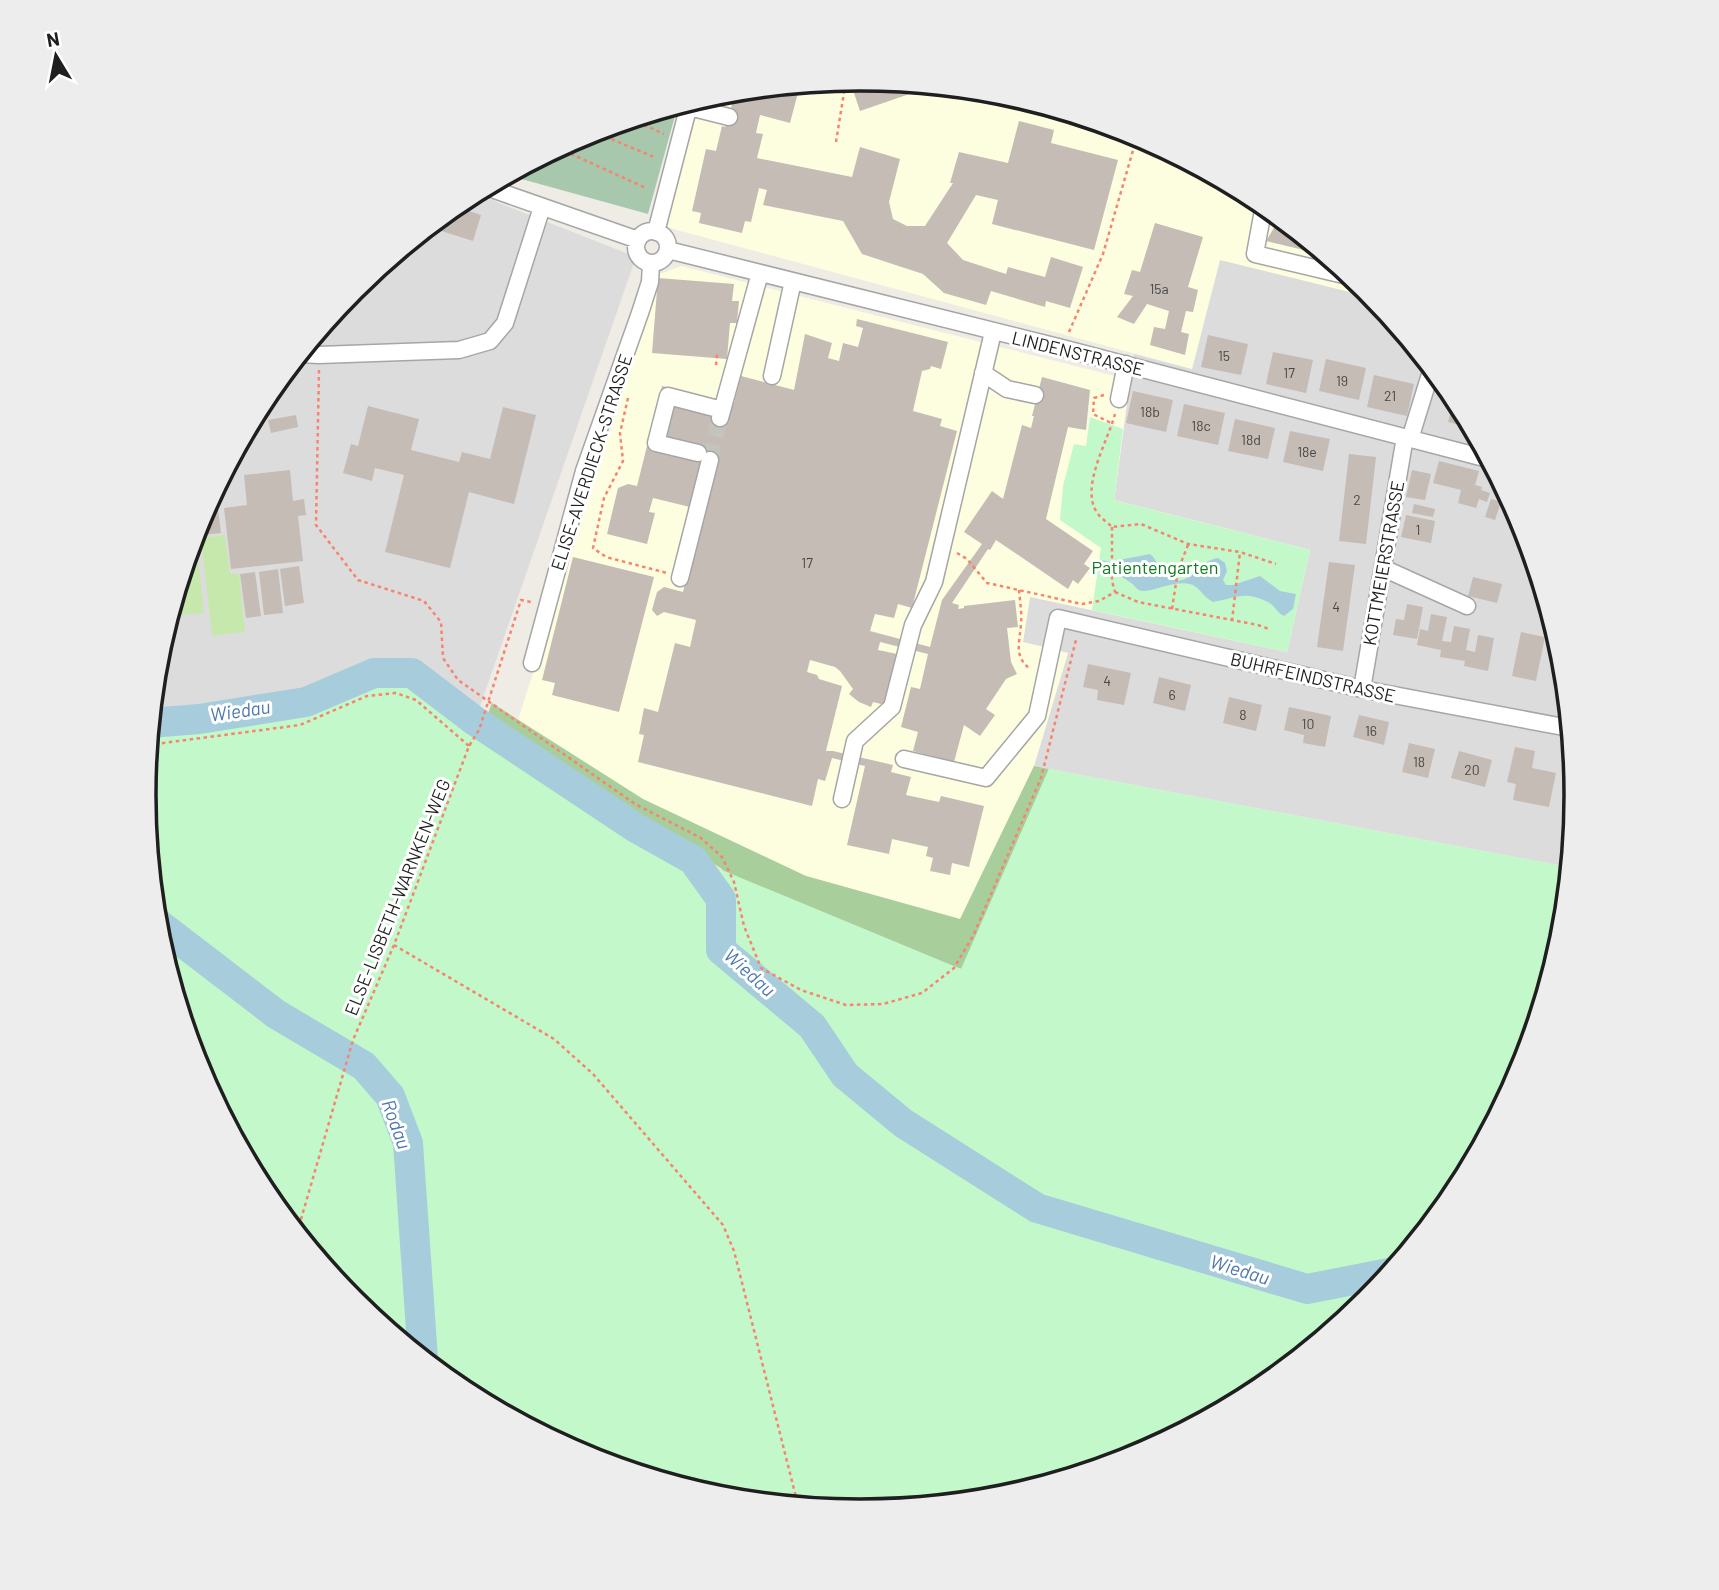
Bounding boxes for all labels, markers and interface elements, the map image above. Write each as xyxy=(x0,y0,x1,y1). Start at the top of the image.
north arrow xyxy=(21,21,91,91)
text: N xyxy=(45,26,61,51)
house number: 15a xyxy=(1149,280,1169,297)
street label: LINDENSTRASSE xyxy=(1010,326,1146,380)
house number: 15 xyxy=(1218,347,1230,364)
street label: ELISE-AVERDIECK-STRASSE xyxy=(546,351,636,573)
house number: 17 xyxy=(1283,364,1295,381)
house number: 19 xyxy=(1336,372,1348,389)
house number: 21 xyxy=(1384,387,1396,404)
house number: 18b xyxy=(1140,403,1160,420)
house number: 18c xyxy=(1191,417,1211,434)
house number: 18d xyxy=(1241,431,1261,448)
house number: 18e xyxy=(1297,443,1317,460)
street label: KOTTMEIERSTRASSE xyxy=(1358,479,1408,647)
house number: 2 xyxy=(1353,491,1361,508)
house number: 1 xyxy=(1416,521,1420,538)
house number: 17 xyxy=(801,554,813,571)
park label: Patientengarten xyxy=(1092,556,1218,578)
house number: 4 xyxy=(1332,598,1340,615)
street label: BUHRFEINDSTRASSE xyxy=(1228,647,1398,707)
house number: 4 xyxy=(1103,672,1111,689)
house number: 6 xyxy=(1168,686,1176,703)
water label: Wiedau xyxy=(208,694,272,726)
house number: 8 xyxy=(1239,706,1247,723)
house number: 10 xyxy=(1302,715,1314,732)
house number: 16 xyxy=(1365,722,1377,739)
house number: 18 xyxy=(1413,753,1425,770)
house number: 20 xyxy=(1464,761,1480,778)
street label: ELSE-LISBETH-WARNKEN-WEG xyxy=(339,776,455,1018)
water label: Wiedau xyxy=(720,943,780,1001)
water label: Rodau xyxy=(377,1096,417,1152)
water label: Wiedau xyxy=(1208,1249,1272,1289)

